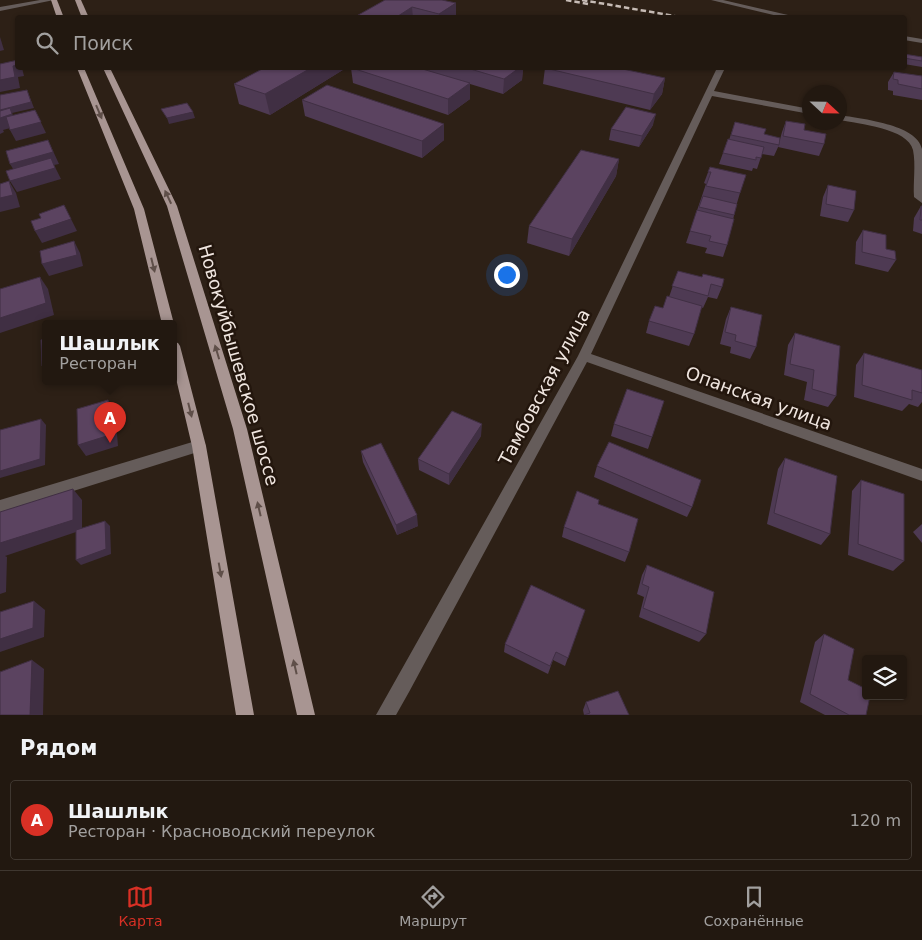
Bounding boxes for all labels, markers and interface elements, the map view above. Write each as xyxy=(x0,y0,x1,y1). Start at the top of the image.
search box xyxy=(15,15,907,70)
icon: search xyxy=(33,29,61,57)
text: Поиск xyxy=(73,32,133,54)
north arrow xyxy=(802,85,847,130)
one-way arrow xyxy=(95,105,103,120)
one-way arrow xyxy=(163,190,171,204)
street label: Новокуйбышевское шоссе xyxy=(194,242,284,488)
one-way arrow xyxy=(149,258,157,273)
your location xyxy=(494,262,520,288)
street label: Тамбовская улица xyxy=(493,305,594,470)
popup xyxy=(42,320,177,385)
text: Шашлык xyxy=(59,332,160,354)
one-way arrow xyxy=(212,345,220,360)
text: Ресторан xyxy=(59,354,137,373)
street label: Опанская улица xyxy=(683,362,835,434)
pin: A xyxy=(94,402,126,443)
one-way arrow xyxy=(186,403,194,418)
one-way arrow xyxy=(254,501,262,517)
one-way arrow xyxy=(217,562,225,578)
map controls xyxy=(862,655,907,700)
button: layers xyxy=(862,655,907,700)
one-way arrow xyxy=(291,660,299,675)
text: Рядом xyxy=(20,736,97,760)
text: Шашлык xyxy=(68,800,168,822)
text: A xyxy=(31,811,43,830)
text: 120 m xyxy=(850,811,901,830)
text: Ресторан · Красноводский переулок xyxy=(68,822,376,841)
tab: Карта xyxy=(118,883,163,929)
tab: Маршрут xyxy=(399,883,467,929)
tab: Сохранённые xyxy=(704,883,804,929)

